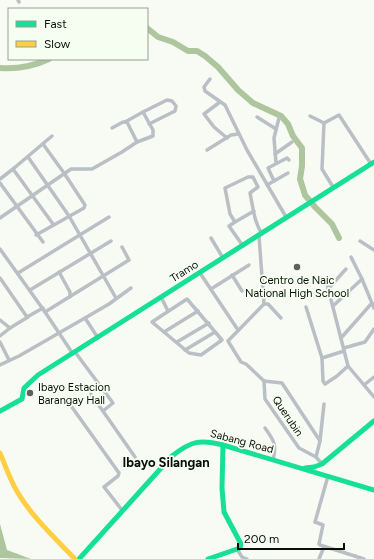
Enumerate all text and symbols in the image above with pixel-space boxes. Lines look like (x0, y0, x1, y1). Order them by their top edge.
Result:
legend (8, 8, 148, 60)
text: Fast (44, 17, 67, 31)
text: Slow (44, 37, 71, 51)
street label: Tramo (168, 258, 201, 285)
marker: Centro de Naic National High School (292, 262, 302, 272)
place label: Centro de Naic National High School (245, 274, 349, 300)
place label: Ibayo Estacion Barangay Hall (38, 381, 110, 407)
marker: Ibayo Estacion Barangay Hall (25, 388, 35, 398)
street label: Querubin (269, 394, 306, 439)
street label: Sabang Road (209, 427, 275, 456)
district label: Ibayo Silangan (122, 455, 210, 470)
scale bar (238, 525, 344, 551)
text: 200 m (244, 532, 279, 546)

